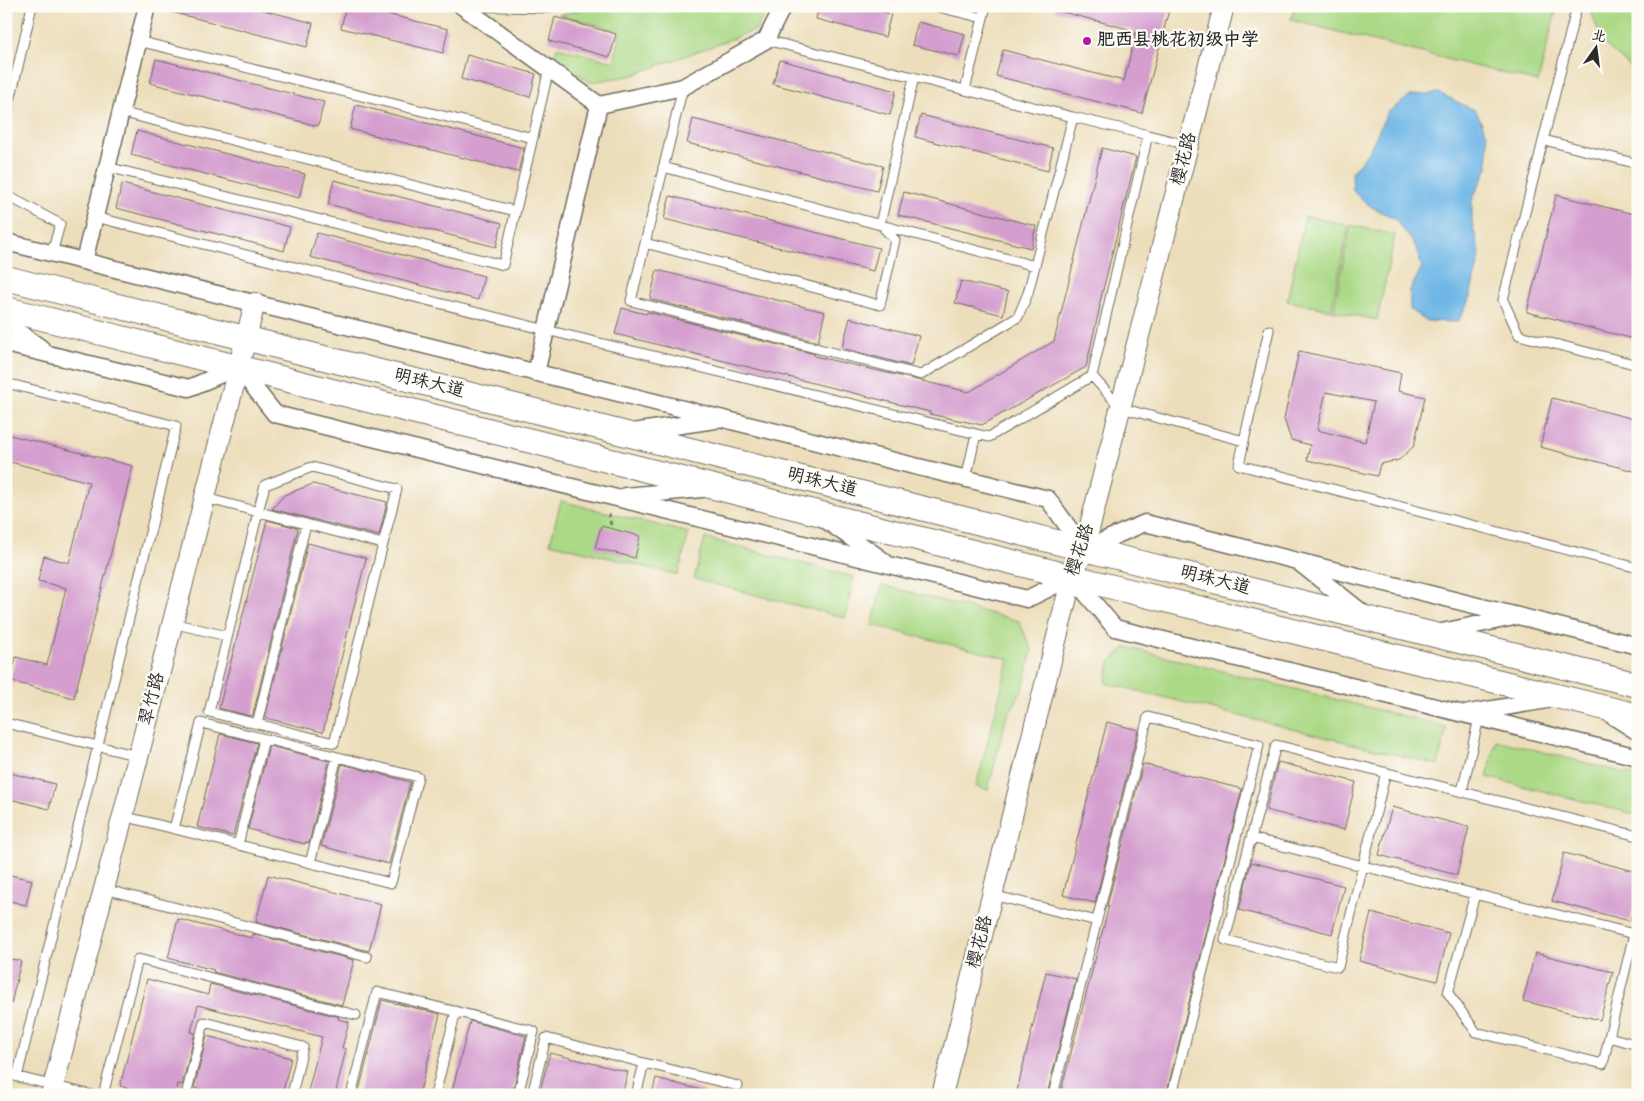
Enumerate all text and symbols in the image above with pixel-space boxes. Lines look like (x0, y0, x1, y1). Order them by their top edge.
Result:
north arrow (1572, 22, 1622, 72)
text: 北 (1589, 25, 1608, 49)
place label: 肥西县桃花初级中学 (1097, 28, 1259, 54)
marker: 肥西县桃花初级中学 (1081, 35, 1093, 47)
street label: 樱花路 (1166, 130, 1204, 188)
street label: 明珠大道 (391, 363, 467, 405)
street label: 明珠大道 (784, 462, 860, 504)
street label: 樱花路 (1060, 520, 1102, 580)
street label: 明珠大道 (1177, 560, 1253, 602)
street label: 翠竹路 (134, 670, 172, 728)
street label: 樱花路 (962, 913, 1000, 971)

